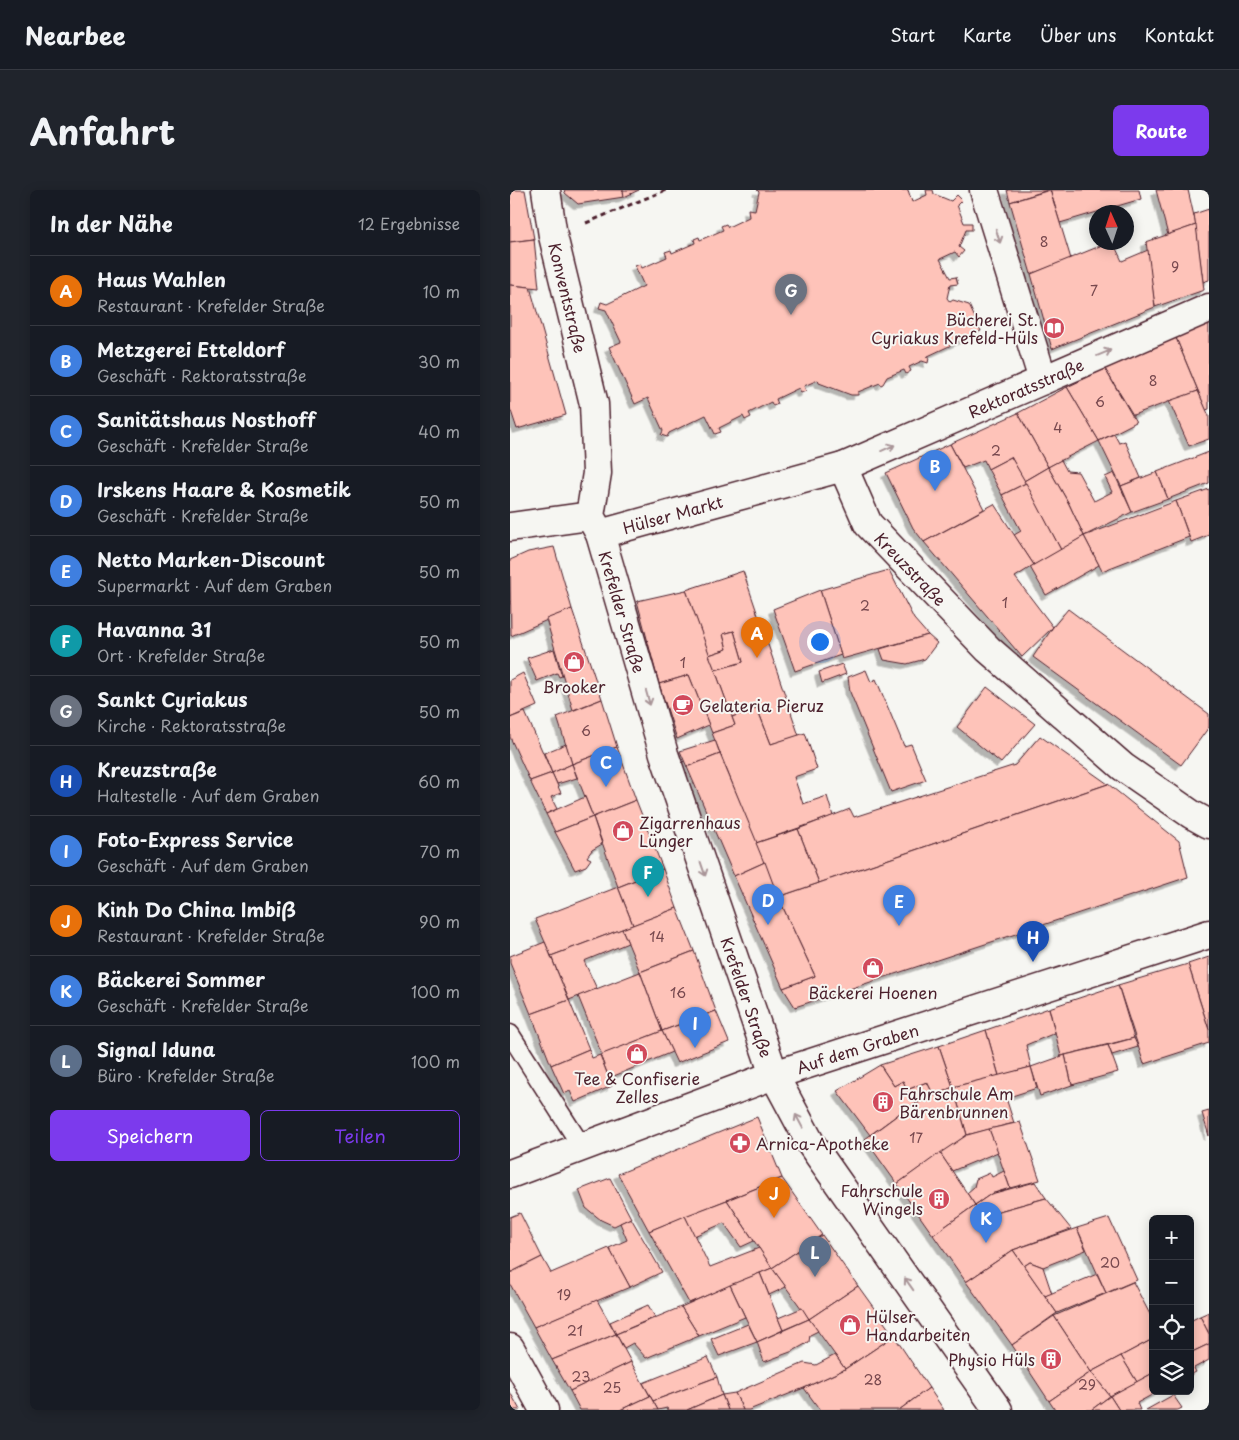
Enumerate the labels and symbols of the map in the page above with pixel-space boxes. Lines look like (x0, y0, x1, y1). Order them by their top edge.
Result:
north arrow (1089, 205, 1134, 250)
one-way arrow (994, 228, 1004, 244)
house number: 8 (1040, 231, 1048, 252)
street label: Konventstraße (543, 240, 593, 355)
house number: 9 (1171, 256, 1179, 277)
pin: G (775, 274, 807, 315)
house number: 7 (1090, 280, 1098, 301)
place label: Bücherei St. Cyriakus Krefeld-Hüls (871, 307, 1038, 349)
library icon: Bücherei St. Cyriakus Krefeld-Hüls (1042, 316, 1066, 340)
one-way arrow (1096, 348, 1111, 358)
street label: Rektoratsstraße (964, 352, 1087, 423)
house number: 8 (1149, 370, 1157, 391)
house number: 6 (1095, 391, 1105, 412)
house number: 4 (1053, 417, 1063, 438)
house number: 2 (991, 440, 1001, 461)
one-way arrow (880, 442, 895, 452)
pin: B (919, 450, 951, 491)
street label: Hülser Markt (620, 489, 726, 539)
street label: Kreuzstraße (870, 526, 952, 611)
street label: Krefelder Straße (594, 548, 652, 676)
house number: 1 (1002, 592, 1008, 613)
house number: 2 (860, 595, 870, 616)
pin: A (741, 617, 773, 658)
your location (807, 629, 833, 655)
shop icon: Brooker (562, 650, 586, 674)
house number: 1 (680, 652, 686, 673)
place label: Brooker (543, 674, 606, 698)
one-way arrow (643, 690, 653, 706)
cafe icon: Gelateria Pieruz (671, 693, 695, 717)
place label: Gelateria Pieruz (699, 693, 824, 717)
house number: 6 (581, 720, 591, 741)
pin: C (590, 746, 622, 787)
place label: Zigarrenhaus Lünger (639, 810, 741, 852)
shop icon: Zigarrenhaus Lünger (611, 819, 635, 843)
pin: F (632, 856, 664, 897)
one-way arrow (699, 861, 709, 877)
pin: D (752, 884, 784, 925)
pin: E (883, 885, 915, 926)
pin: H (1017, 921, 1049, 962)
house number: 14 (649, 926, 665, 947)
street label: Krefelder Straße (716, 934, 779, 1060)
shop icon: Bäckerei Hoenen (861, 956, 885, 980)
place label: Bäckerei Hoenen (808, 980, 938, 1004)
house number: 16 (670, 982, 686, 1003)
pin: I (679, 1007, 711, 1048)
street label: Auf dem Graben (793, 1017, 922, 1079)
shop icon: Tee & Confiserie Zelles (625, 1042, 649, 1066)
place label: Tee & Confiserie Zelles (574, 1066, 700, 1108)
place label: Fahrschule Am Bärenbrunnen (899, 1081, 1014, 1123)
building icon: Fahrschule Am Bärenbrunnen (871, 1090, 895, 1114)
one-way arrow (793, 1114, 803, 1129)
house number: 17 (909, 1127, 923, 1148)
pharmacy icon: Arnica-Apotheke (728, 1131, 752, 1155)
place label: Arnica-Apotheke (756, 1131, 890, 1155)
pin: J (758, 1177, 790, 1218)
place label: Fahrschule Wingels (840, 1178, 923, 1220)
building icon: Fahrschule Wingels (927, 1187, 951, 1211)
pin: K (970, 1202, 1002, 1243)
pin: L (799, 1236, 831, 1277)
house number: 20 (1100, 1252, 1120, 1273)
one-way arrow (904, 1278, 914, 1292)
house number: 19 (557, 1284, 571, 1305)
place label: Hülser Handarbeiten (866, 1304, 970, 1346)
shop icon: Hülser Handarbeiten (838, 1313, 862, 1337)
house number: 21 (567, 1320, 583, 1341)
place label: Physio Hüls (948, 1347, 1035, 1371)
building icon: Physio Hüls (1039, 1347, 1063, 1371)
house number: 23 (572, 1366, 590, 1387)
house number: 28 (864, 1369, 882, 1390)
house number: 29 (1078, 1374, 1096, 1395)
house number: 25 (603, 1377, 621, 1398)

